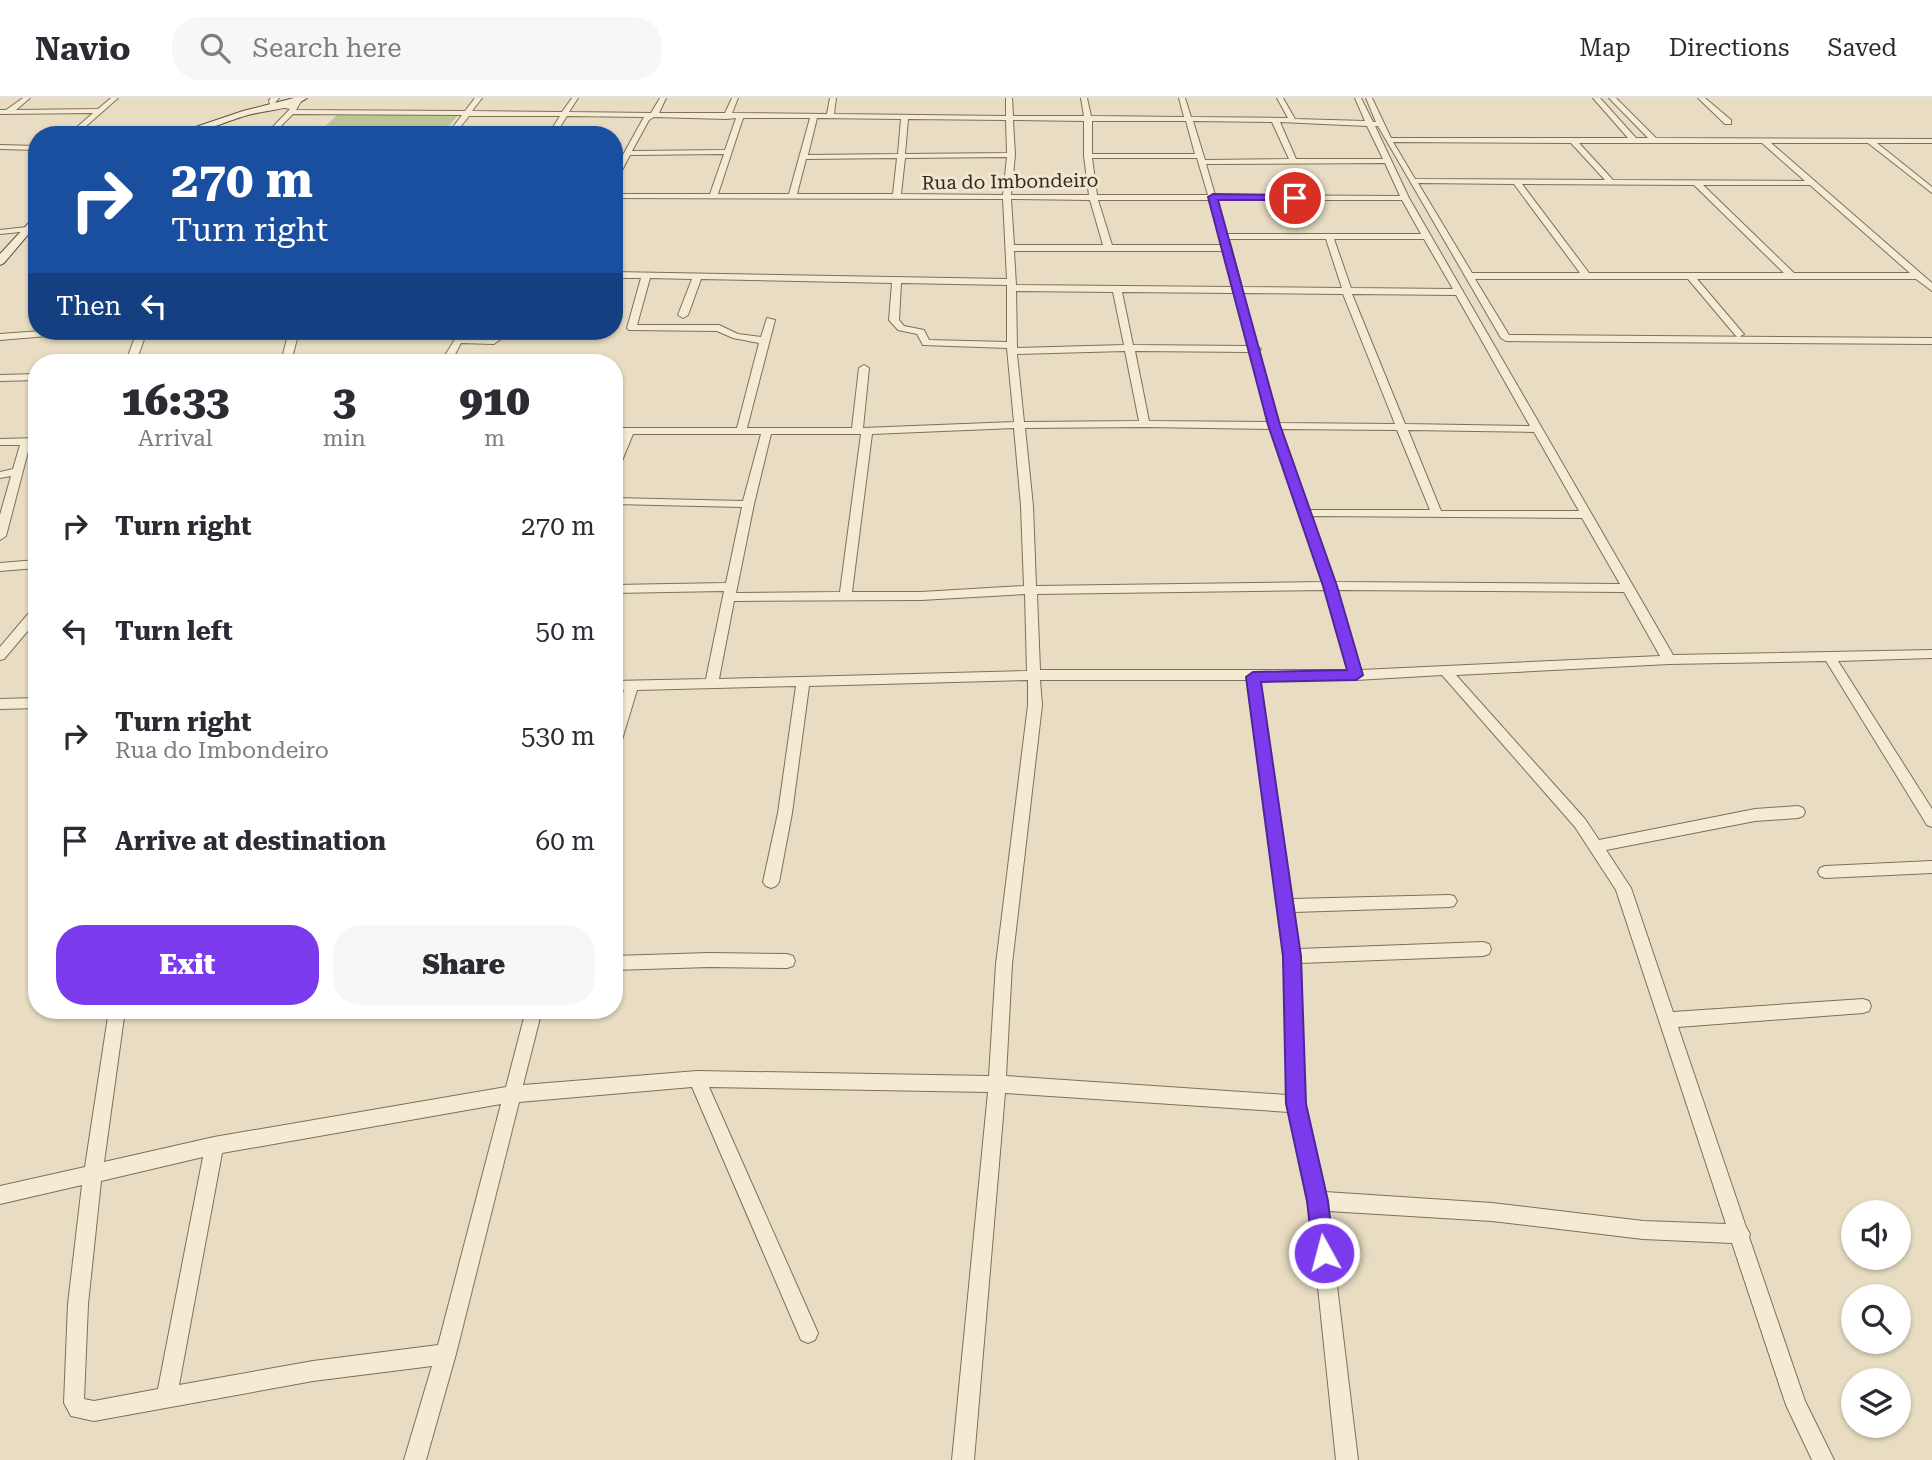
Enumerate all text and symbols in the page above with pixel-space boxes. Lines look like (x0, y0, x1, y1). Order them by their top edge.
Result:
search box (172, 17, 662, 80)
text: Navio (35, 29, 130, 68)
icon: search (196, 29, 234, 67)
text: Search here (252, 33, 401, 63)
text: Map (1579, 34, 1631, 62)
text: Directions (1669, 34, 1789, 62)
text: Saved (1827, 34, 1897, 62)
text: 270 m (171, 152, 313, 209)
icon: right (56, 154, 147, 245)
street label: Rua do Imbondeiro (921, 168, 1099, 195)
pin (1265, 168, 1325, 228)
icon: arrive (1276, 179, 1314, 217)
text: Turn right (171, 211, 328, 249)
icon: left (135, 287, 173, 325)
text: Then (56, 291, 121, 321)
text: 16:33 (121, 376, 229, 425)
text: 3 (332, 376, 356, 425)
text: 910 (459, 376, 530, 425)
text: Arrival (138, 425, 213, 452)
text: min (323, 425, 366, 452)
text: m (484, 425, 505, 452)
icon: right (56, 507, 94, 545)
text: Turn right (115, 511, 251, 541)
text: 270 m (521, 511, 595, 541)
icon: left (56, 612, 94, 650)
text: Turn left (115, 616, 233, 646)
text: 50 m (536, 616, 595, 646)
text: Turn right (115, 707, 251, 737)
icon: right (56, 717, 94, 755)
text: 530 m (521, 721, 595, 751)
text: Rua do Imbondeiro (115, 737, 329, 764)
icon: arrive (56, 822, 94, 860)
text: Arrive at destination (115, 826, 386, 856)
text: 60 m (536, 826, 595, 856)
button: Exit (56, 925, 319, 1005)
button: Share (333, 925, 595, 1005)
map controls (1841, 1200, 1911, 1438)
button: sound (1841, 1200, 1911, 1270)
position arrow (1287, 1216, 1361, 1290)
button: search (1841, 1284, 1911, 1354)
button: layers (1841, 1368, 1911, 1438)

